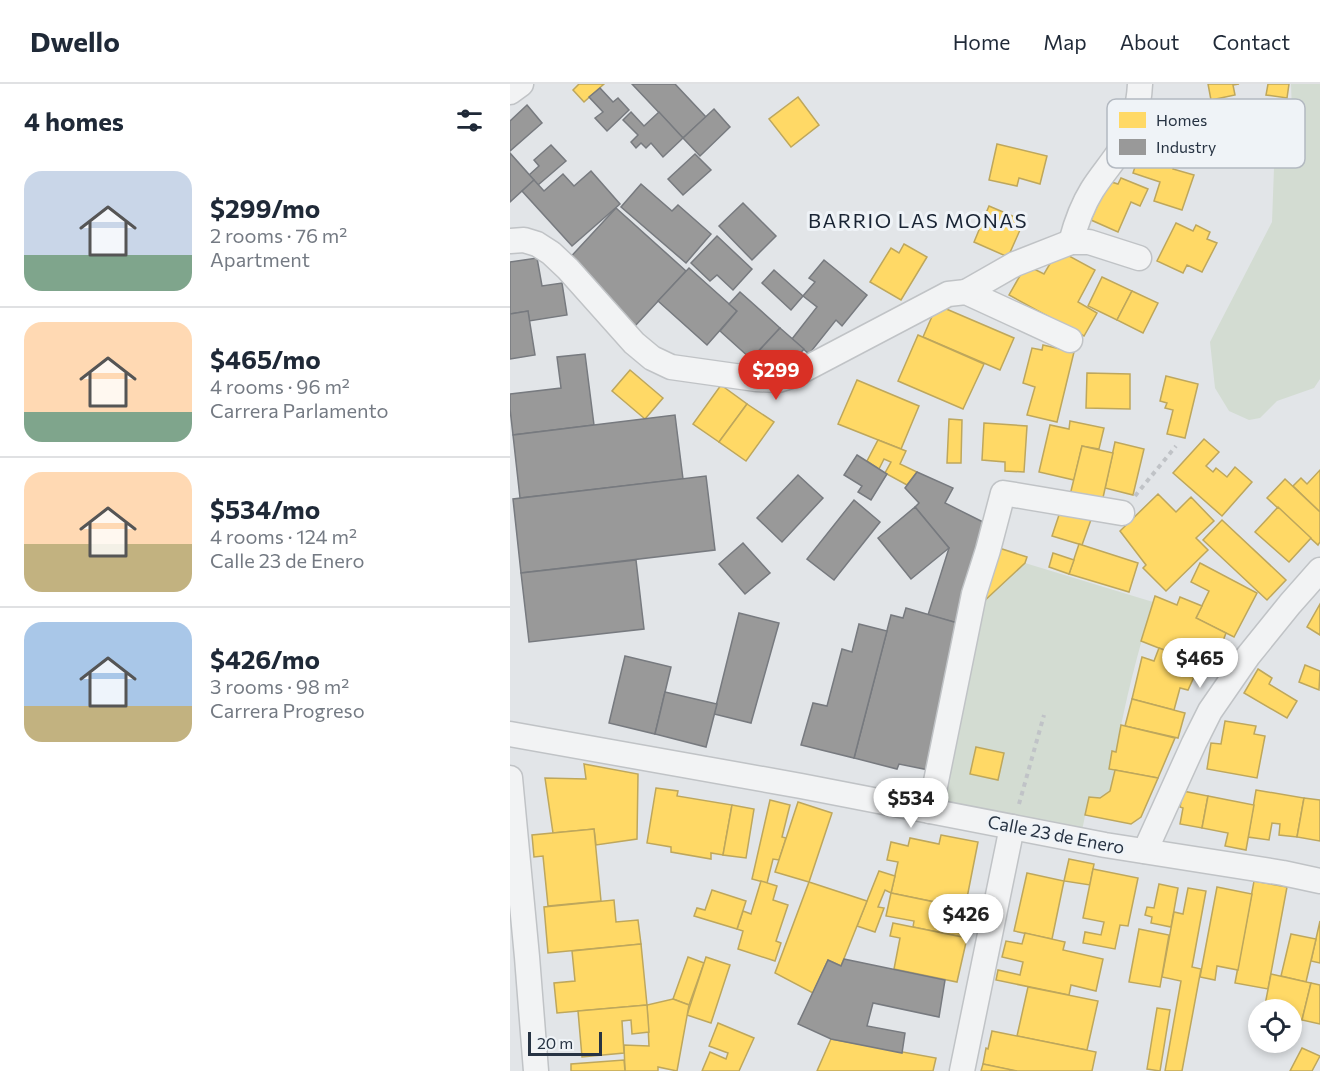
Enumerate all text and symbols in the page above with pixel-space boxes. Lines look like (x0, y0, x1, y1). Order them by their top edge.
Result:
text: Dwello (30, 24, 120, 58)
text: Home (953, 29, 1010, 54)
text: Map (1043, 29, 1087, 54)
text: About (1120, 29, 1179, 54)
text: Contact (1212, 29, 1290, 54)
legend (1107, 99, 1305, 168)
icon: filters (453, 104, 486, 137)
text: 4 homes (24, 105, 124, 136)
text: Homes (1156, 110, 1207, 129)
text: Industry (1156, 137, 1216, 156)
text: $299/mo (210, 192, 320, 223)
icon: home (72, 195, 144, 267)
district label: BARRIO LAS MONAS (808, 208, 1028, 232)
text: 2 rooms · 76 m² (210, 223, 347, 247)
text: Apartment (210, 247, 310, 271)
text: $465/mo (210, 343, 321, 374)
icon: home (72, 346, 144, 418)
pin: $299 (740, 350, 812, 401)
text: $299 (752, 357, 800, 381)
text: 4 rooms · 96 m² (210, 374, 350, 398)
text: Carrera Parlamento (210, 398, 388, 422)
text: $534/mo (210, 493, 320, 524)
icon: home (72, 496, 144, 568)
text: 4 rooms · 124 m² (210, 524, 357, 548)
text: Calle 23 de Enero (210, 548, 364, 572)
pin: $465 (1164, 638, 1236, 689)
text: $426/mo (210, 643, 320, 674)
text: $465 (1176, 645, 1224, 669)
icon: home (72, 646, 144, 718)
text: 3 rooms · 98 m² (210, 674, 349, 698)
text: Carrera Progreso (210, 698, 365, 722)
pin: $534 (875, 778, 947, 829)
text: $534 (887, 785, 935, 809)
street label: Calle 23 de Enero (986, 810, 1127, 858)
pin: $426 (930, 894, 1002, 945)
text: $426 (942, 901, 990, 925)
map controls (1248, 999, 1302, 1053)
button: locate (1248, 999, 1302, 1053)
scale bar (528, 1029, 602, 1056)
text: 20 m (537, 1033, 573, 1052)

